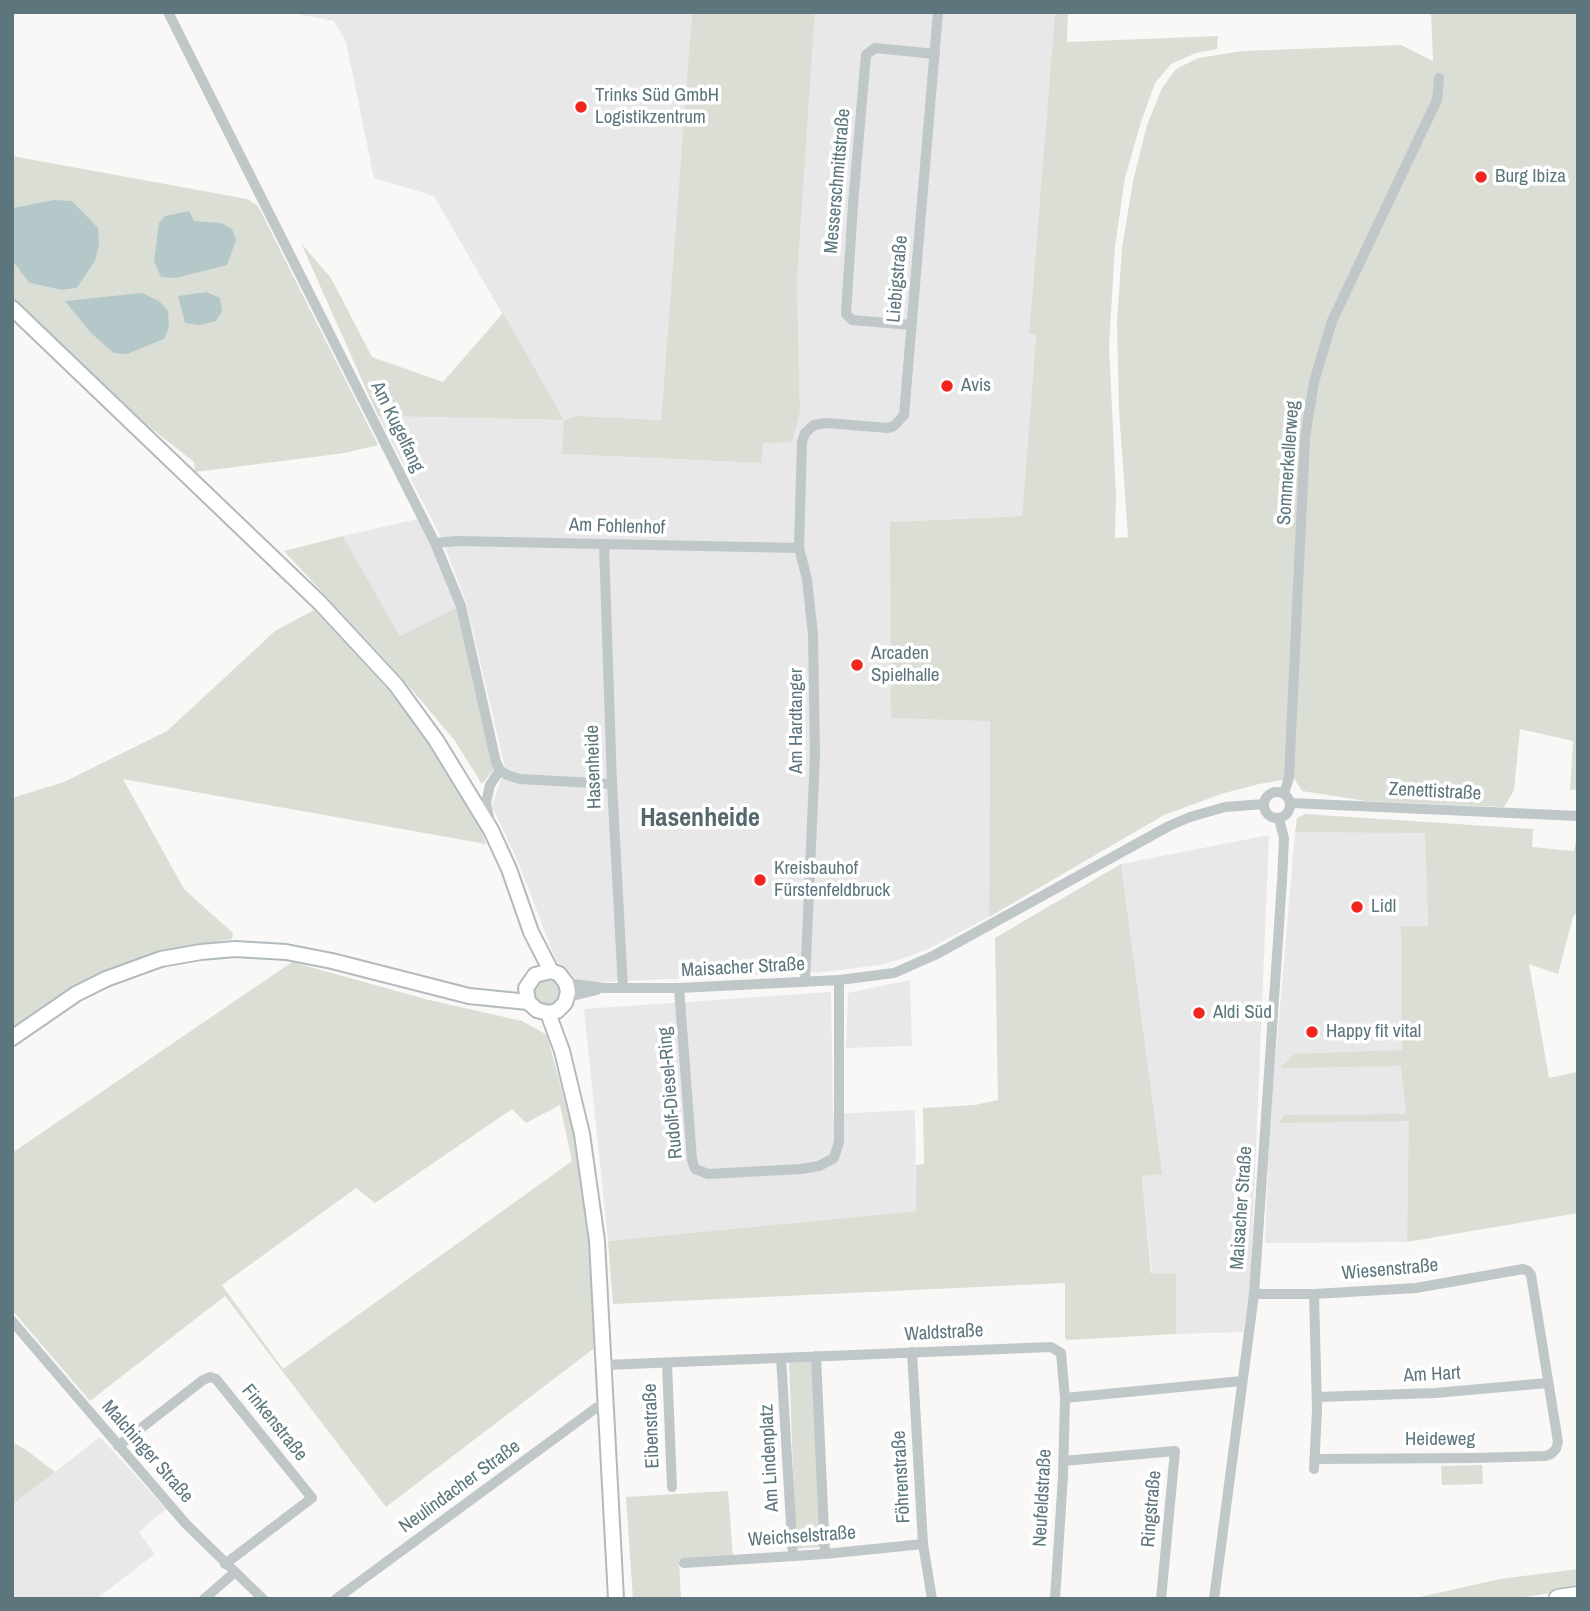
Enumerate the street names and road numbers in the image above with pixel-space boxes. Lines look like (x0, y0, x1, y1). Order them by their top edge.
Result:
street label: Messerschmittstraße (820, 108, 856, 254)
street label: Liebigstraße (883, 234, 913, 324)
street label: Am Kugelfang (365, 378, 429, 476)
street label: Sommerkellerweg (1273, 400, 1305, 526)
street label: Am Fohlenhof (569, 514, 665, 540)
street label: Am Hardtanger (786, 668, 808, 774)
street label: Hasenheide (581, 725, 607, 809)
street label: Zenettistraße (1388, 778, 1482, 806)
street label: Maisacher Straße (681, 953, 805, 983)
street label: Rudolf-Diesel-Ring (654, 1026, 688, 1160)
street label: Maisacher Straße (1226, 1145, 1258, 1271)
street label: Wiesenstraße (1341, 1254, 1439, 1286)
street label: Waldstraße (904, 1320, 984, 1346)
street label: Am Hart (1403, 1362, 1461, 1388)
street label: Finkenstraße (236, 1380, 312, 1466)
street label: Eibenstraße (639, 1383, 665, 1469)
street label: Malchinger Straße (96, 1396, 198, 1508)
street label: Am Lindenplatz (756, 1403, 784, 1513)
street label: Heideweg (1405, 1429, 1475, 1451)
street label: Föhrenstraße (888, 1430, 916, 1524)
street label: Neulindacher Straße (395, 1436, 525, 1538)
street label: Neufeldstraße (1029, 1449, 1057, 1547)
street label: Ringstraße (1137, 1470, 1167, 1548)
street label: Weichselstraße (747, 1522, 857, 1552)

